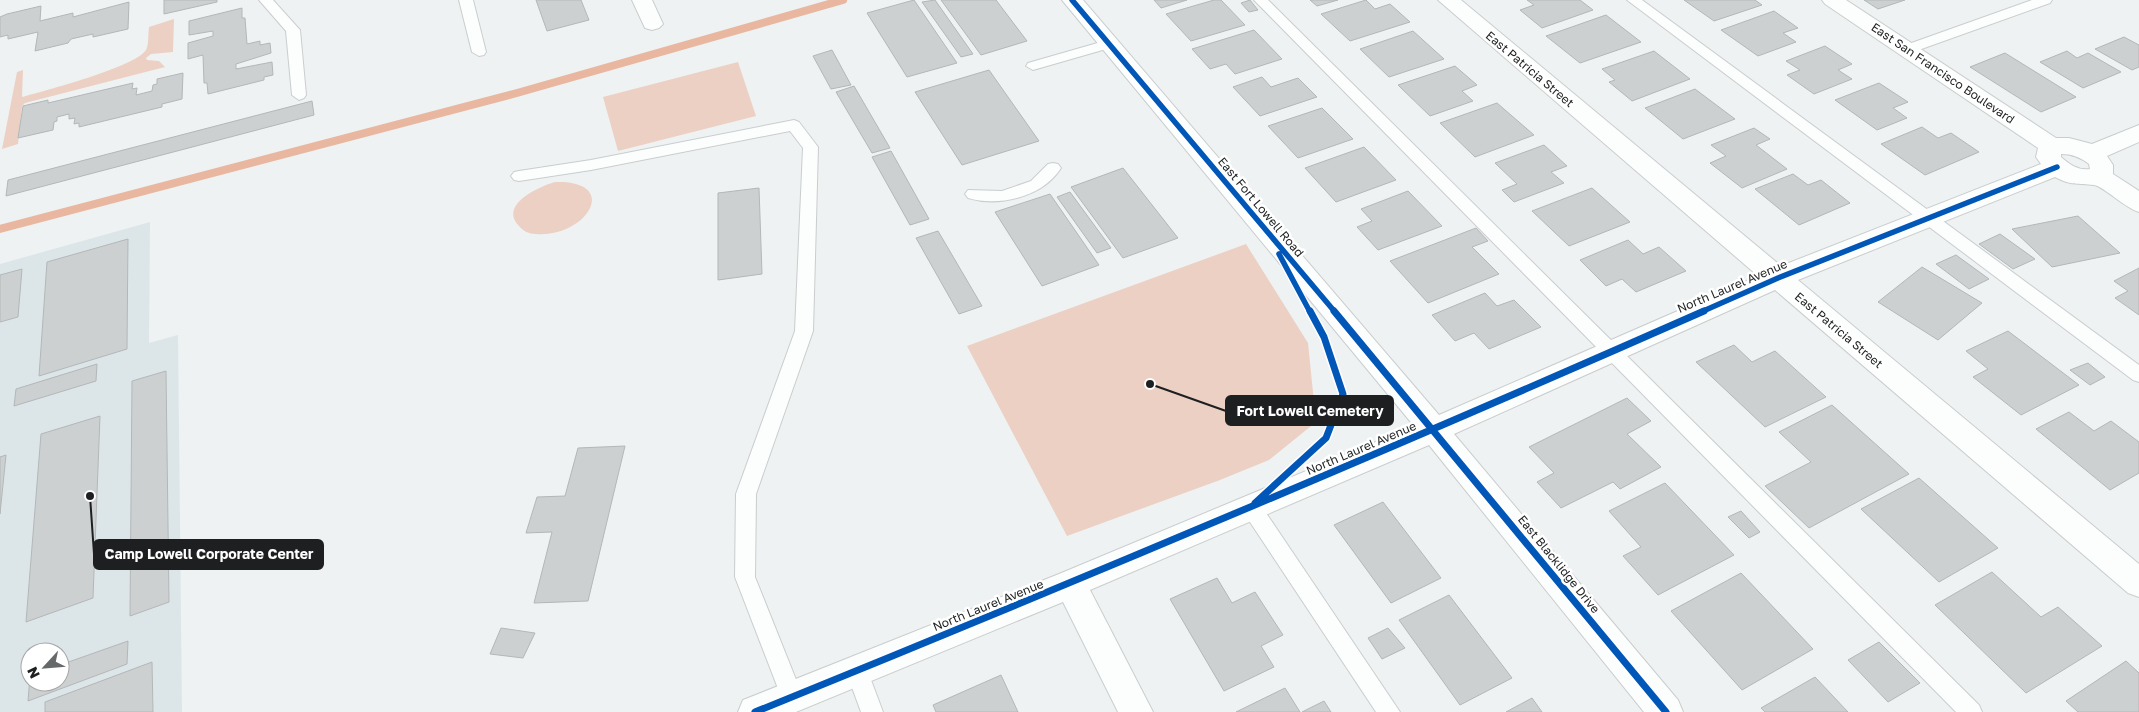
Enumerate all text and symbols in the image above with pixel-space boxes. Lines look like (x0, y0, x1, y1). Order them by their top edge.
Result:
street label: East San Francisco Boulevard (1868, 19, 2018, 127)
street label: East Patricia Street (1483, 28, 1577, 110)
street label: East Fort Lowell Road (1215, 154, 1307, 260)
street label: North Laurel Avenue (1675, 256, 1789, 316)
street label: East Patricia Street (1792, 289, 1886, 371)
callout: Fort Lowell Cemetery (1226, 396, 1393, 425)
text: Fort Lowell Cemetery (1236, 402, 1384, 419)
street label: North Laurel Avenue (1304, 418, 1418, 478)
street label: East Blacklidge Drive (1515, 512, 1603, 616)
callout: Camp Lowell Corporate Center (94, 540, 323, 569)
text: Camp Lowell Corporate Center (105, 545, 314, 562)
street label: North Laurel Avenue (930, 576, 1046, 634)
north arrow (20, 642, 70, 692)
text: N (23, 664, 43, 681)

